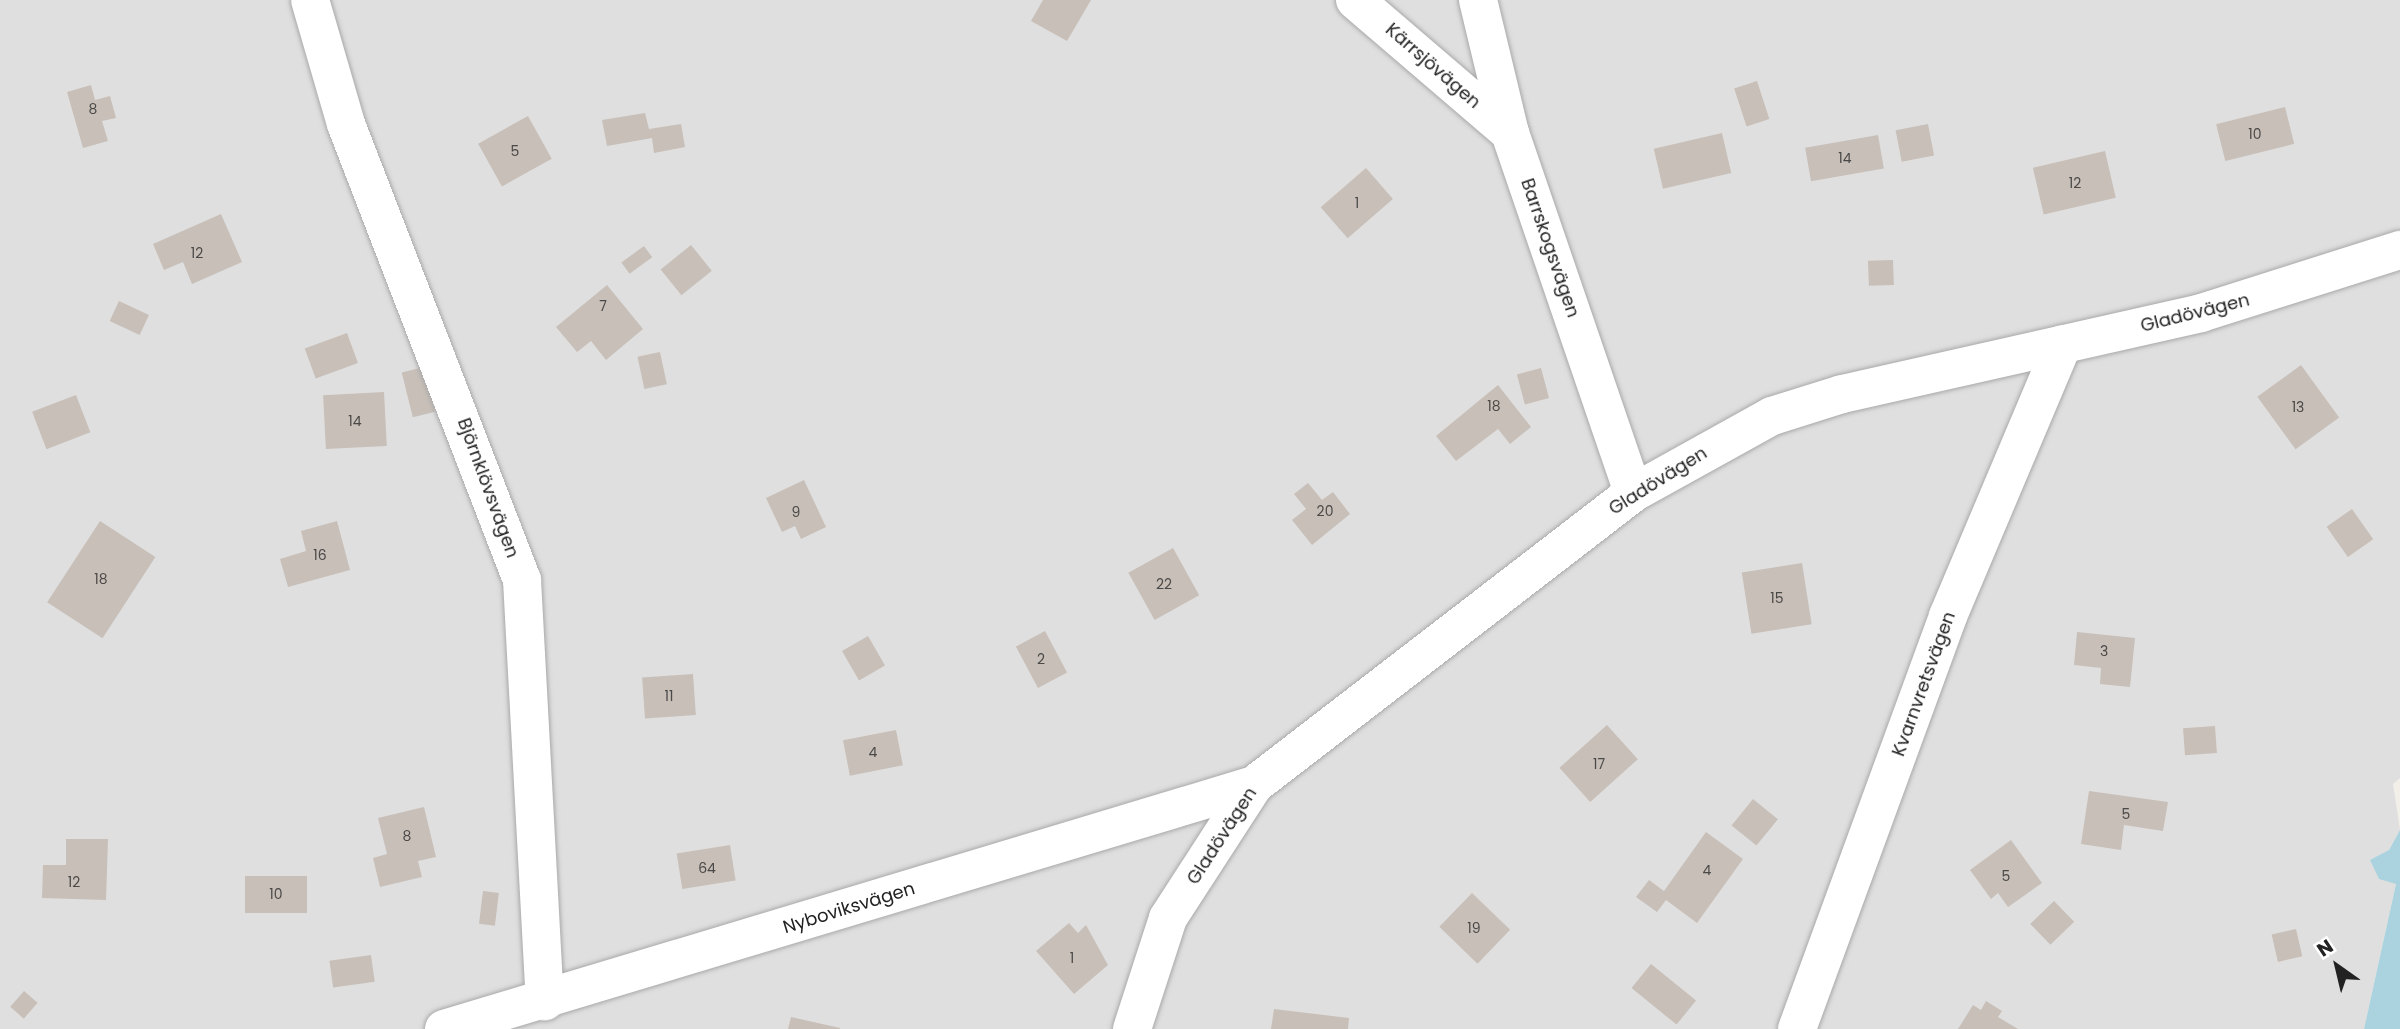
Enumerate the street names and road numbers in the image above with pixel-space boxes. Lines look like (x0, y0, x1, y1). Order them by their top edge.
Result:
street label: Kärrsjövägen (1381, 19, 1485, 113)
street label: Barrskogsvägen (1516, 176, 1584, 320)
street label: Gladövägen (2138, 289, 2252, 337)
street label: Björnklövsvägen (453, 415, 523, 561)
street label: Gladövägen (1605, 442, 1711, 520)
street label: Kvarnvretsvägen (1888, 609, 1960, 759)
street label: Gladövägen (1183, 783, 1261, 889)
street label: Nyboviksvägen (780, 878, 918, 938)

